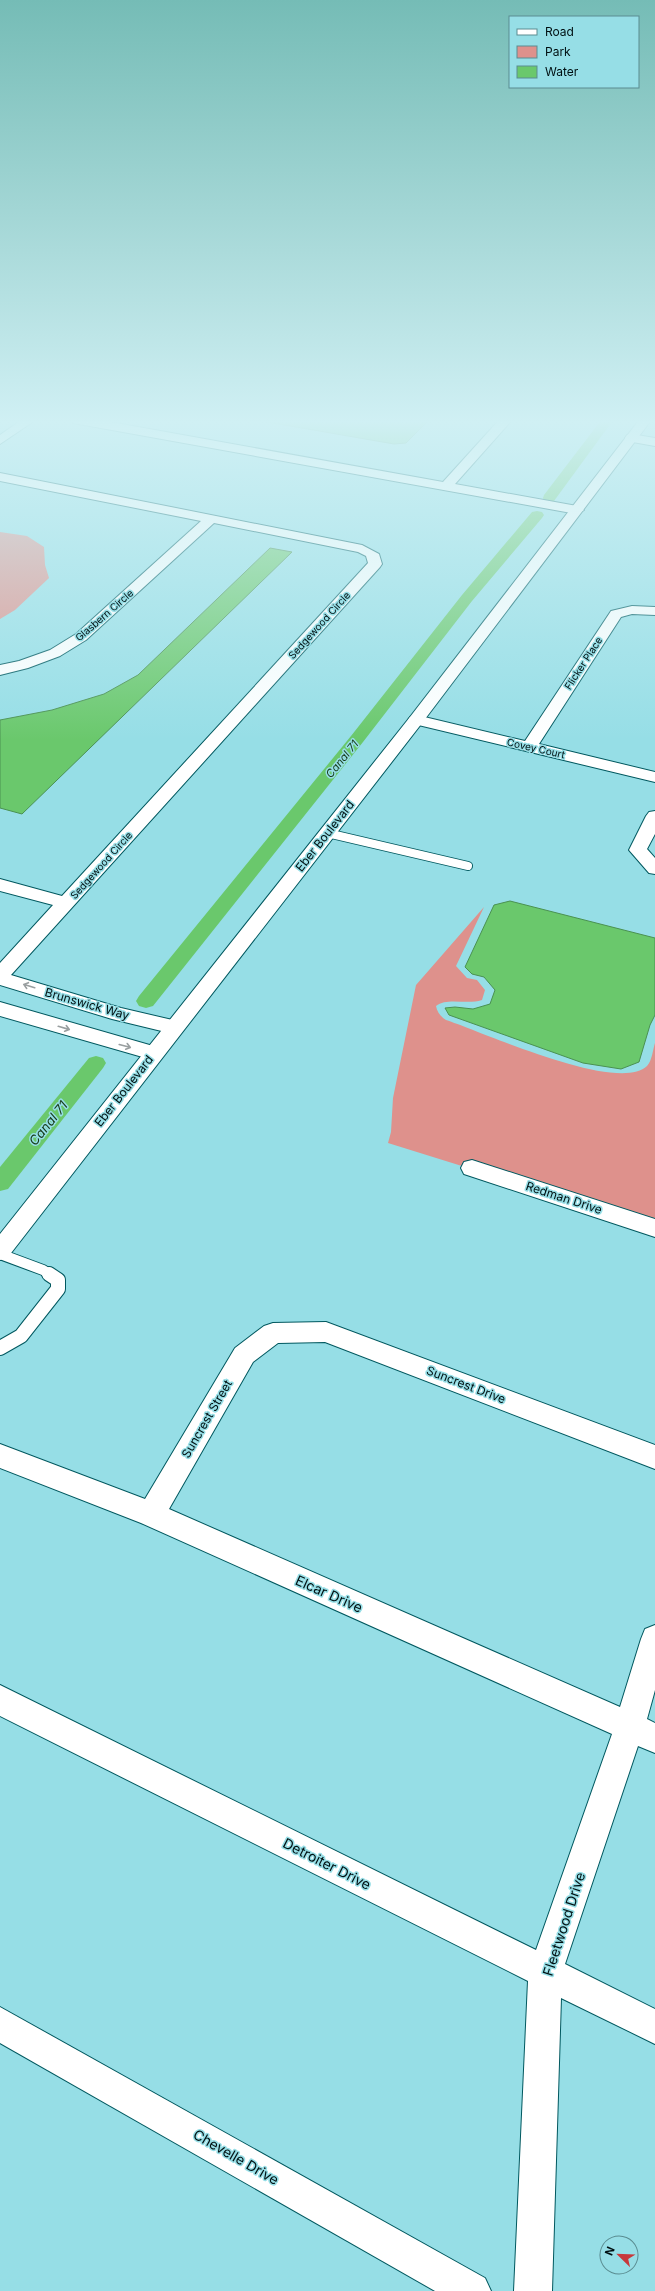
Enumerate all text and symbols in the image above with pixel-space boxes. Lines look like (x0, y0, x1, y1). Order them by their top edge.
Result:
legend (509, 16, 639, 88)
text: Road (545, 24, 574, 39)
text: Park (545, 44, 571, 59)
text: Water (545, 64, 579, 79)
street label: Glasbern Circle (73, 587, 135, 643)
street label: Sedgewood Circle (286, 589, 352, 661)
street label: Flicker Place (562, 634, 604, 691)
street label: Covey Court (506, 736, 567, 761)
water label: Canal 71 (323, 737, 362, 781)
street label: Eber Boulevard (292, 797, 357, 874)
street label: Sedgewood Circle (68, 829, 134, 901)
one-way arrow (22, 982, 35, 989)
street label: Brunswick Way (43, 984, 131, 1023)
one-way arrow (58, 1025, 71, 1032)
one-way arrow (118, 1042, 131, 1050)
street label: Eber Boulevard (91, 1052, 156, 1129)
water label: Canal 71 (25, 1097, 71, 1148)
street label: Redman Drive (524, 1178, 604, 1217)
street label: Suncrest Drive (425, 1363, 508, 1406)
street label: Suncrest Street (178, 1377, 235, 1460)
street label: Elcar Drive (293, 1571, 365, 1616)
street label: Detroiter Drive (280, 1834, 374, 1893)
street label: Fleetwood Drive (539, 1870, 588, 1978)
street label: Chevelle Drive (191, 2125, 282, 2188)
north arrow (599, 2235, 639, 2275)
text: N (602, 2244, 618, 2258)

